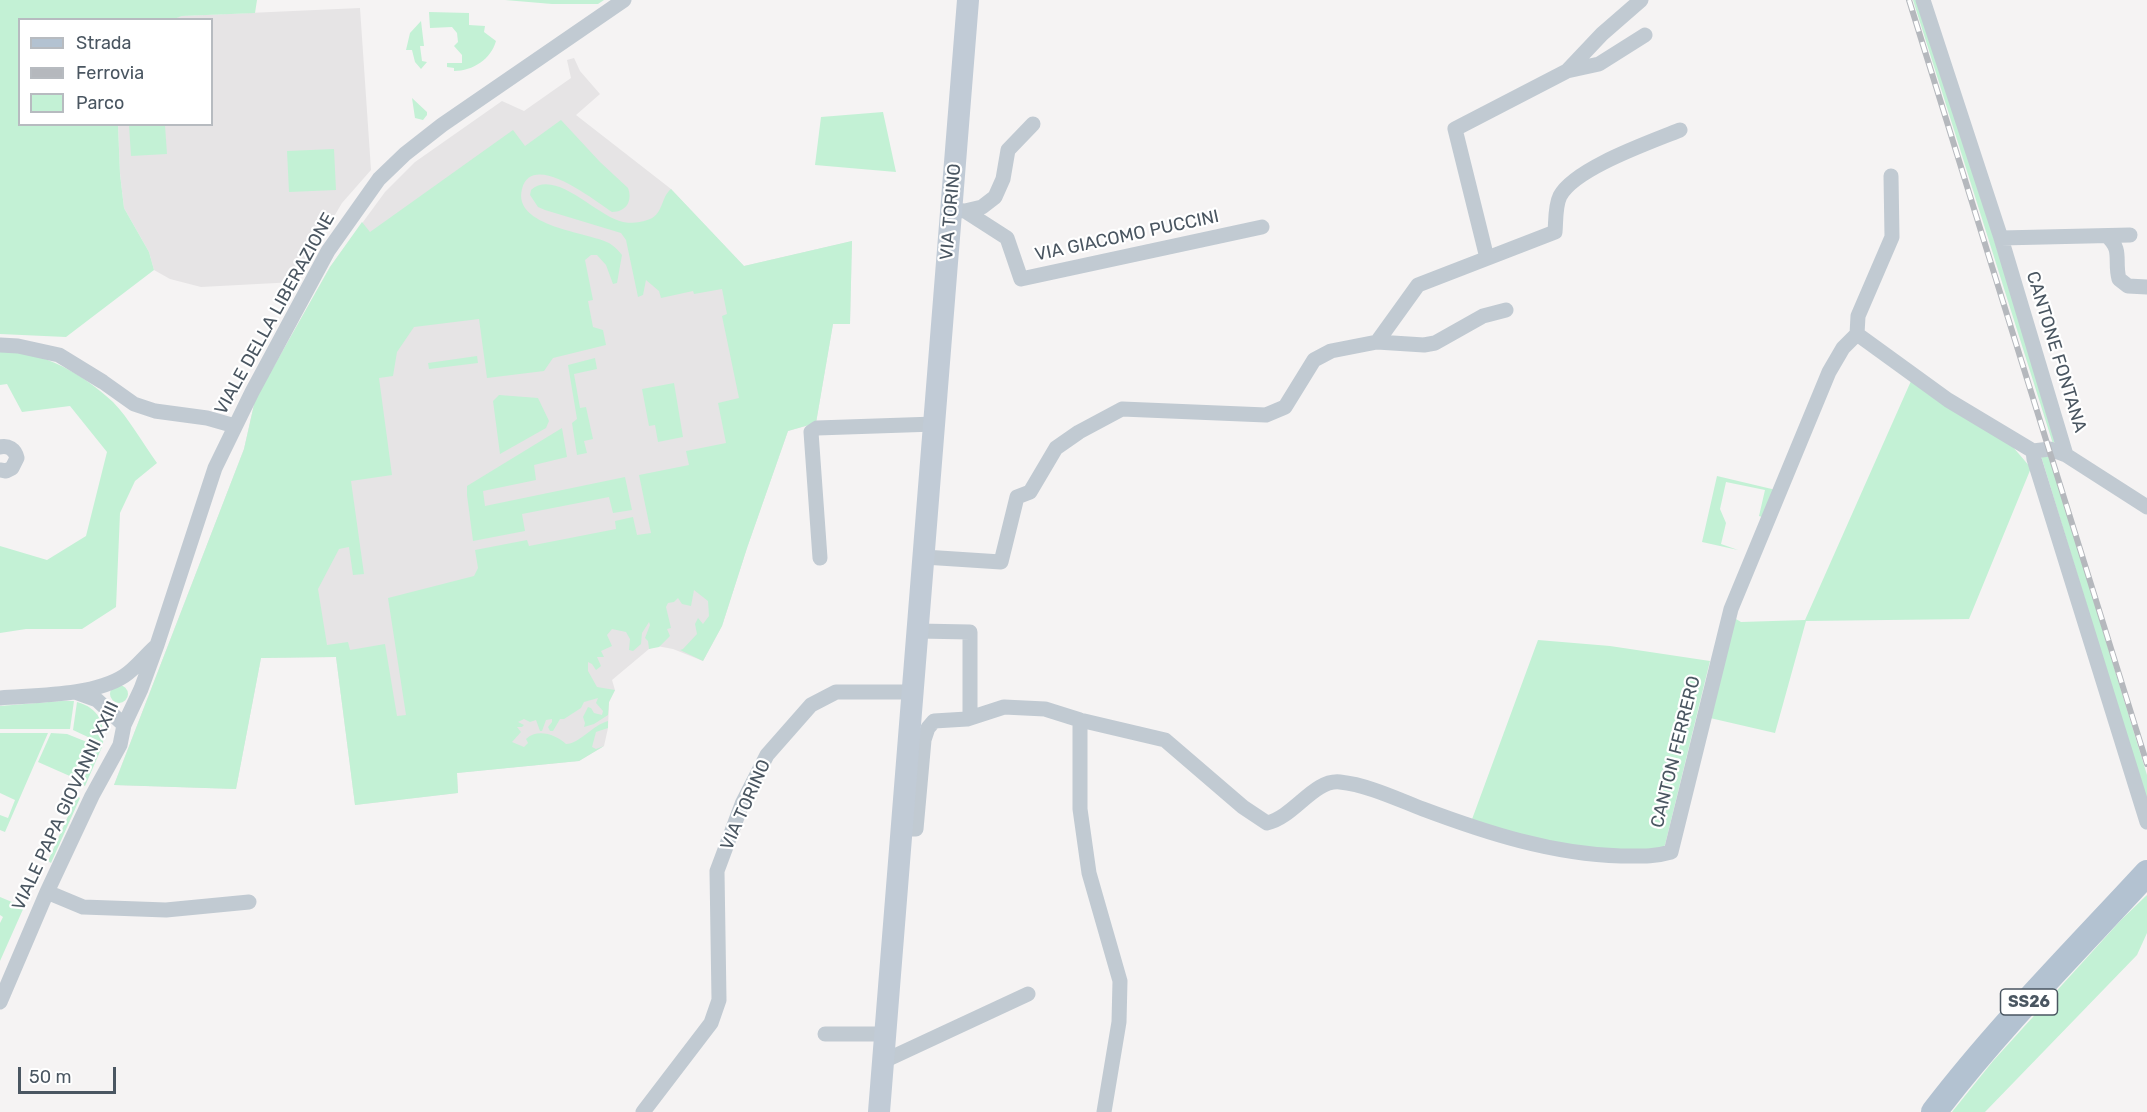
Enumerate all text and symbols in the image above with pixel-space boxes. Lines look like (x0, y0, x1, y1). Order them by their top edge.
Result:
legend (18, 18, 213, 126)
text: Strada (76, 32, 132, 54)
text: Ferrovia (76, 62, 144, 84)
text: Parco (76, 92, 124, 114)
street label: VIA TORINO (936, 163, 966, 261)
street label: VIA GIACOMO PUCCINI (1033, 206, 1221, 266)
street label: VIALE DELLA LIBERAZIONE (210, 209, 340, 419)
street label: CANTONE FONTANA (2021, 269, 2091, 435)
street label: CANTON FERRERO (1647, 674, 1705, 830)
street label: VIALE PAPA GIOVANNI XXIII (8, 698, 124, 914)
street label: VIA TORINO (716, 756, 776, 854)
road number: SS26 (2000, 989, 2058, 1015)
scale bar (21, 1055, 118, 1093)
text: 50 m (29, 1066, 72, 1088)

